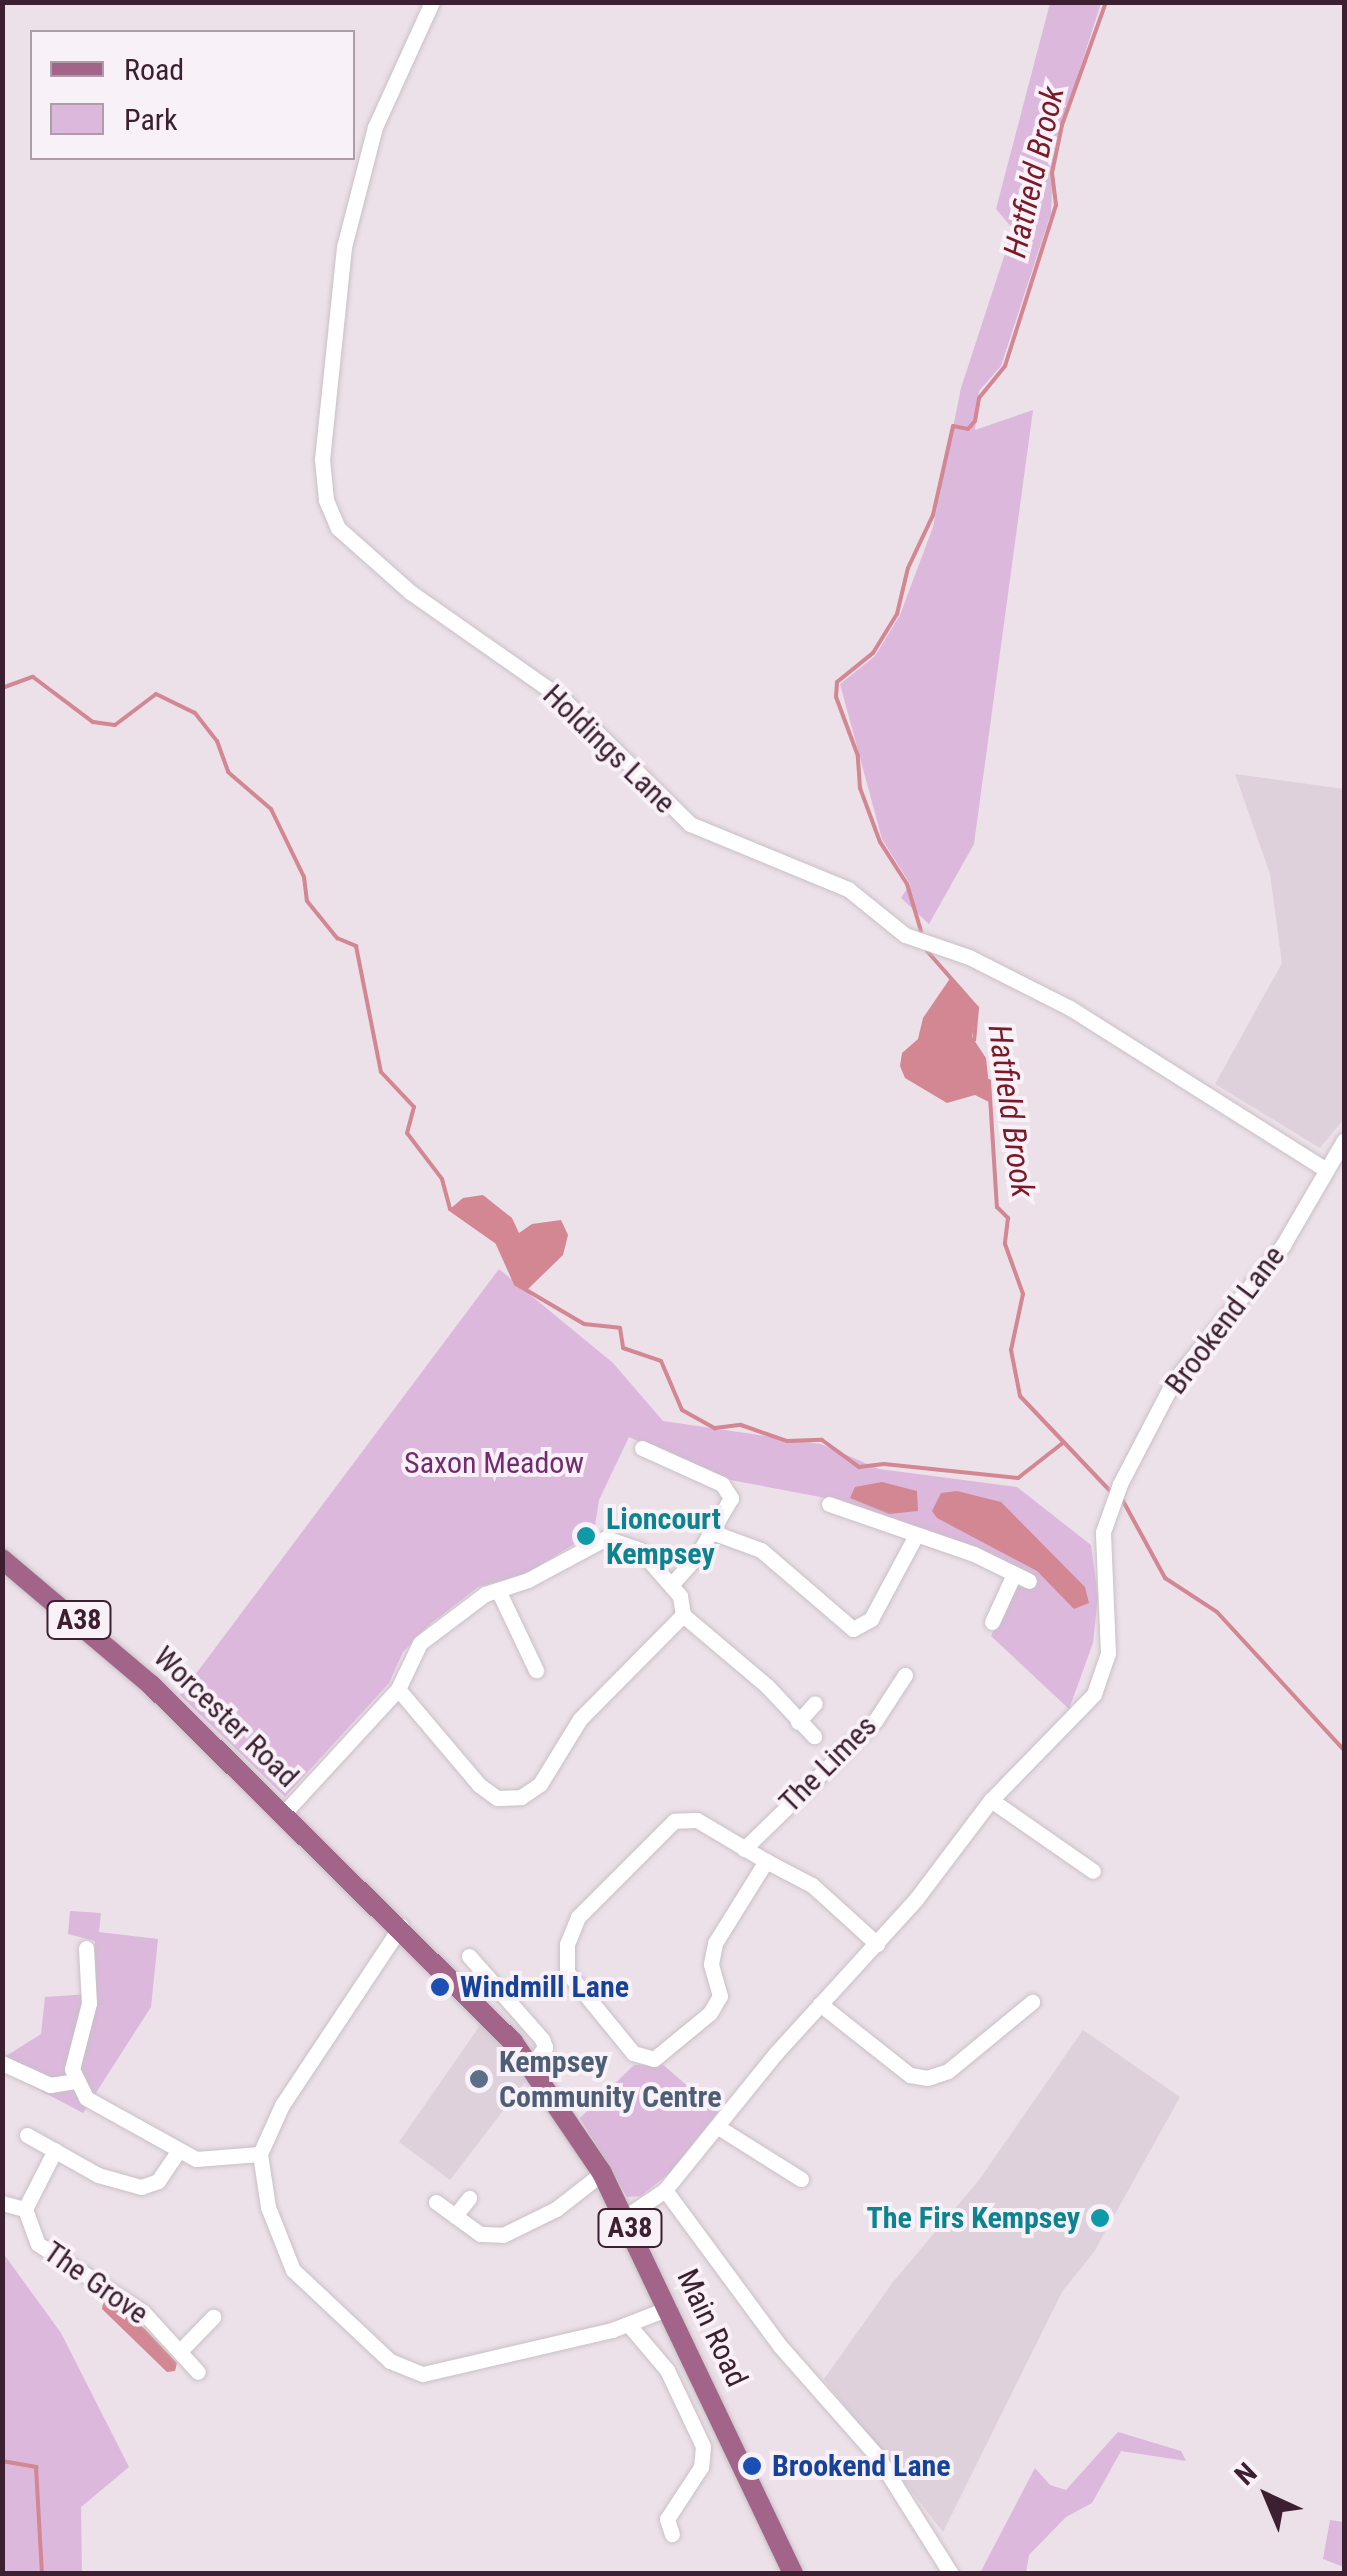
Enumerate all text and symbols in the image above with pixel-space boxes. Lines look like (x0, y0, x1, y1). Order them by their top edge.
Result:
legend (30, 30, 355, 160)
text: Road (124, 52, 184, 87)
water label: Hatfield Brook (996, 83, 1072, 261)
text: Park (124, 102, 178, 137)
street label: Holdings Lane (536, 677, 682, 821)
water label: Hatfield Brook (980, 1022, 1042, 1200)
street label: Brookend Lane (1158, 1239, 1292, 1401)
park label: Saxon Meadow (404, 1445, 584, 1481)
place label: Lioncourt Kempsey (606, 1501, 721, 1572)
marker: Lioncourt Kempsey (575, 1525, 597, 1547)
road number: A38 (44, 1597, 114, 1643)
street label: Worcester Road (146, 1639, 306, 1795)
street label: The Limes (772, 1708, 884, 1820)
place label: Windmill Lane (460, 1969, 629, 2005)
marker: Windmill Lane (429, 1976, 451, 1998)
place label: Kempsey Community Centre (499, 2044, 721, 2114)
marker: Kempsey Community Centre (468, 2068, 490, 2090)
place label: The Firs Kempsey (867, 2200, 1080, 2236)
road number: A38 (595, 2205, 665, 2251)
marker: The Firs Kempsey (1089, 2207, 1111, 2229)
street label: The Grove (37, 2234, 155, 2332)
street label: Main Road (669, 2263, 755, 2393)
north arrow (1217, 2446, 1317, 2546)
place label: Brookend Lane (772, 2448, 951, 2484)
marker: Brookend Lane (741, 2455, 763, 2477)
text: N (1228, 2456, 1263, 2492)

